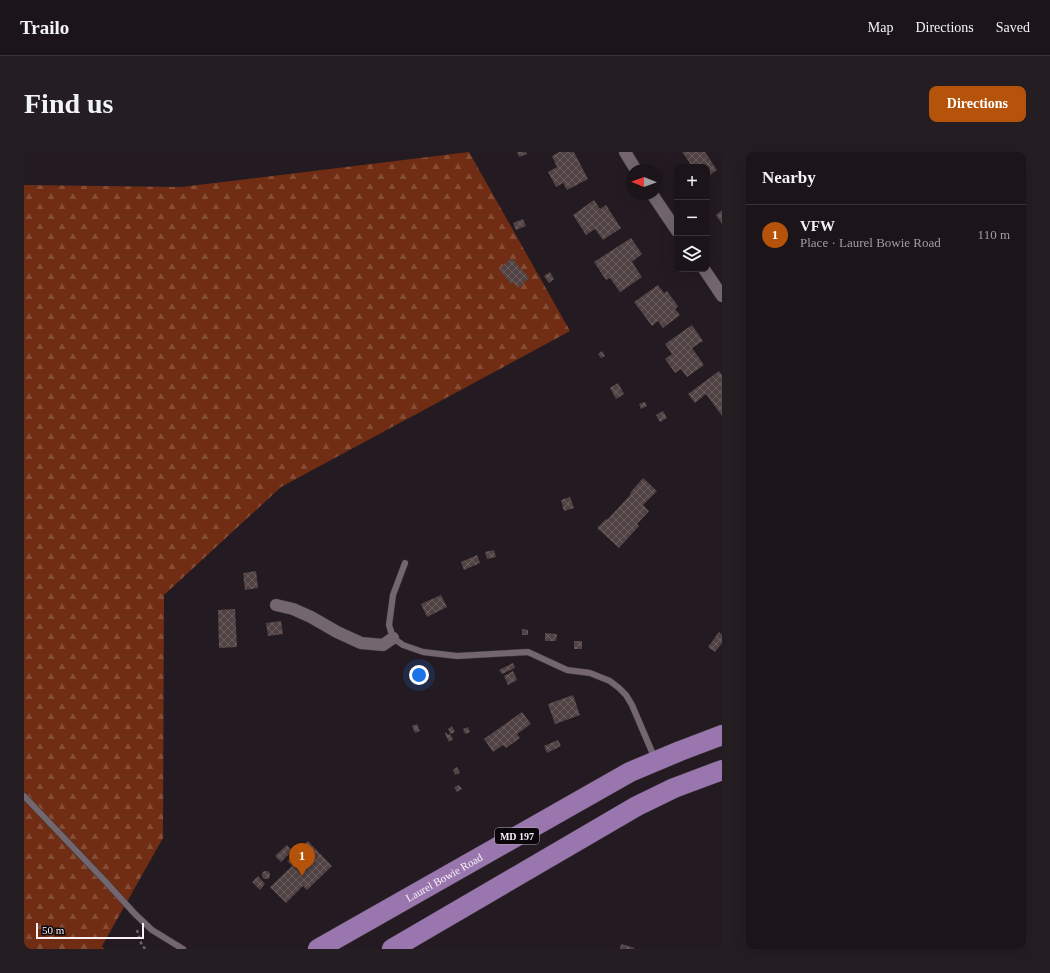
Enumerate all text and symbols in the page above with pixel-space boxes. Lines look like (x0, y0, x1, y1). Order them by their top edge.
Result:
text: Trailo (20, 17, 69, 38)
text: Map (868, 20, 893, 35)
text: Directions (915, 20, 974, 35)
text: Saved (996, 20, 1030, 35)
button: Directions (929, 86, 1026, 122)
text: Find us (24, 88, 114, 119)
north arrow (626, 164, 662, 200)
map controls (674, 164, 710, 272)
button: + (674, 164, 710, 200)
text: Nearby (762, 168, 816, 187)
button: − (674, 200, 710, 236)
text: VFW (800, 218, 835, 234)
text: 1 (772, 227, 778, 242)
text: 110 m (978, 227, 1010, 242)
text: Place · Laurel Bowie Road (800, 235, 941, 250)
button: layers (674, 236, 710, 272)
your location (409, 665, 429, 685)
road number: MD 197 (495, 828, 539, 844)
pin: 1 (289, 843, 315, 876)
street label: Laurel Bowie Road (404, 851, 485, 904)
scale bar (36, 921, 144, 940)
text: 50 m (42, 924, 64, 936)

